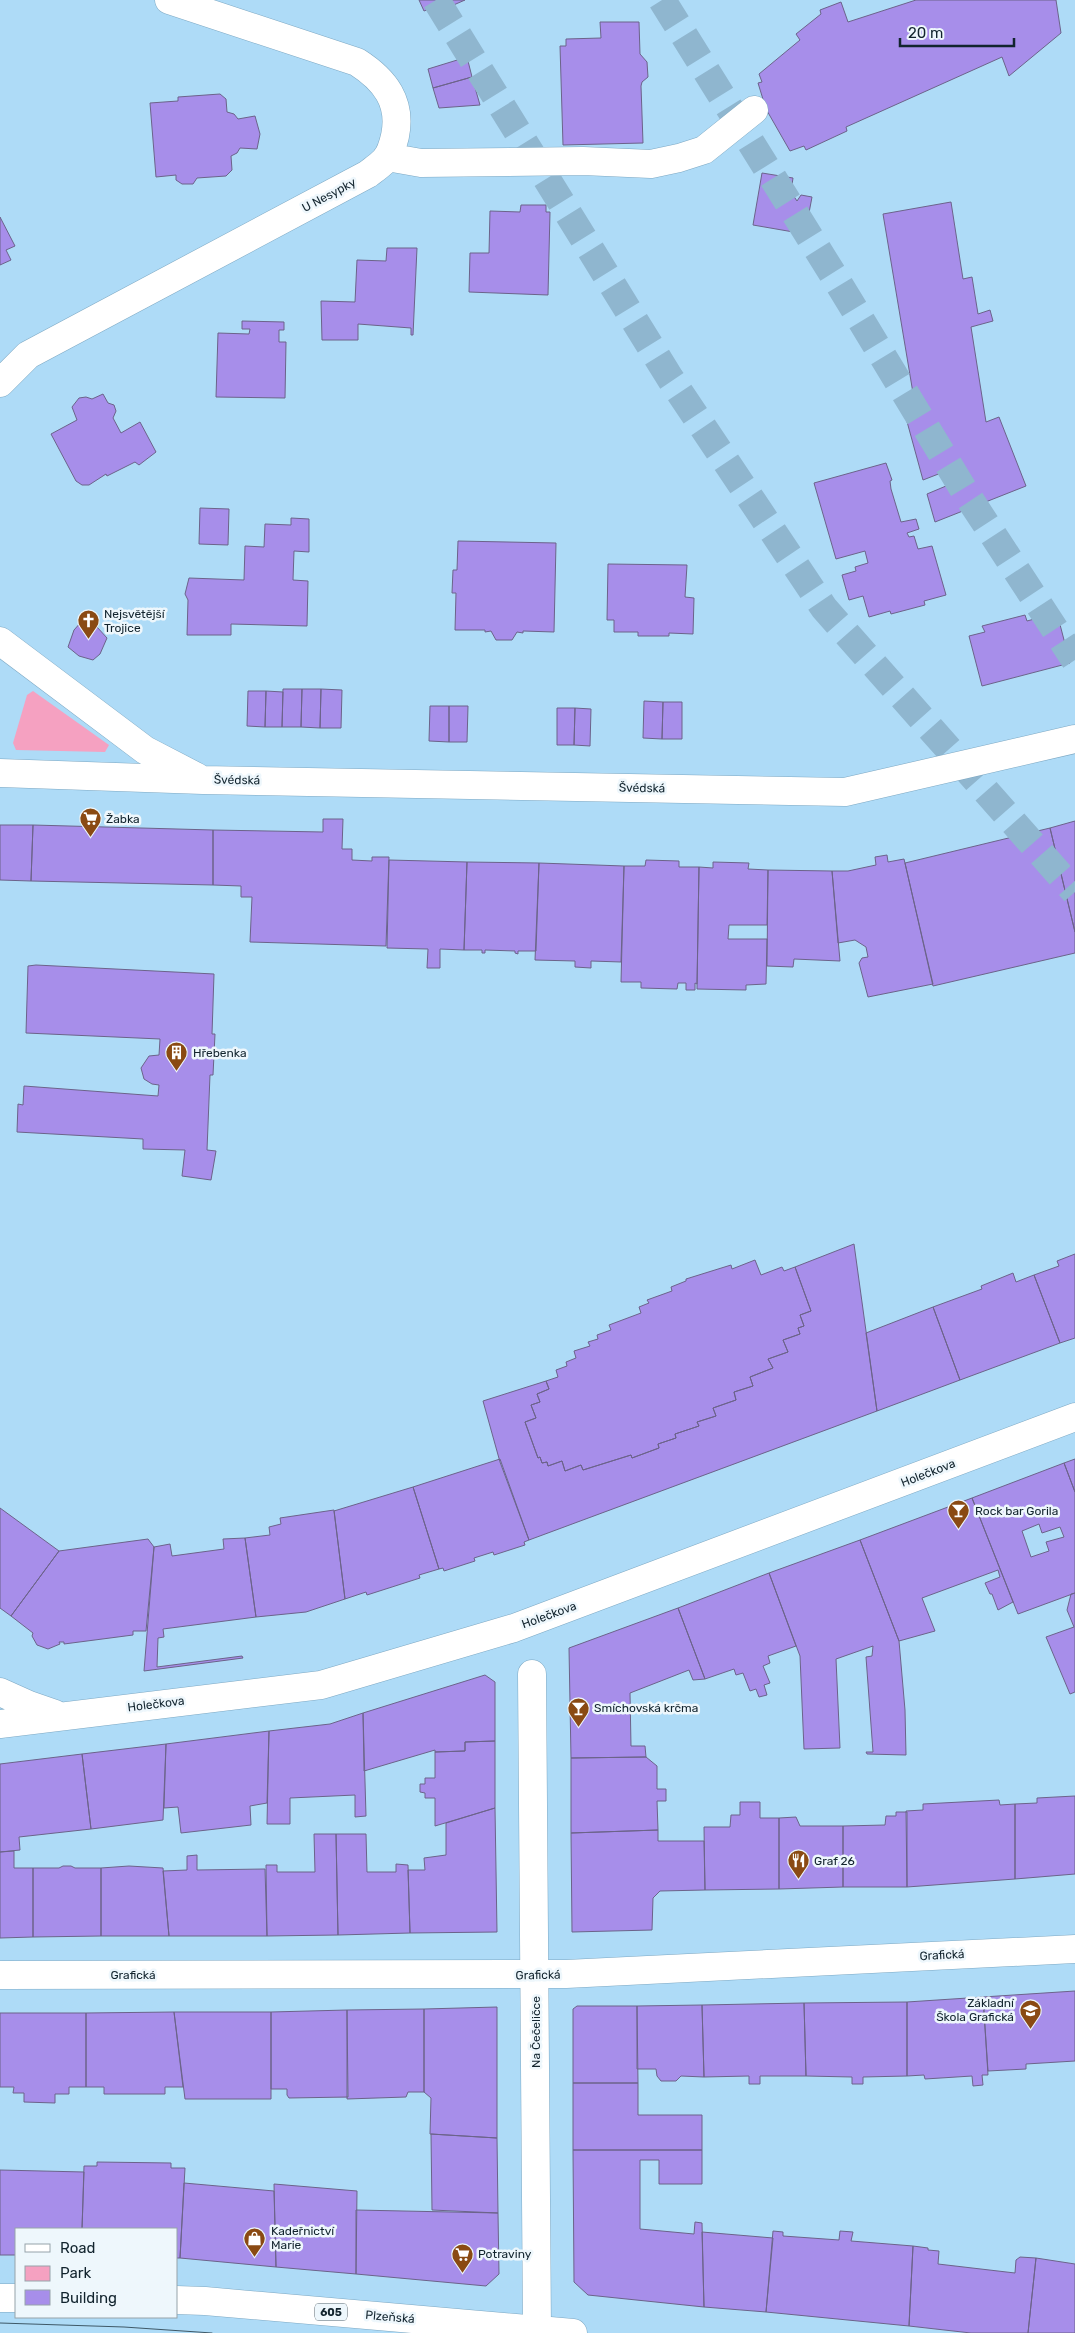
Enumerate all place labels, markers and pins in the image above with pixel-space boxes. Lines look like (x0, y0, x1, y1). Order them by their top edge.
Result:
place label: Nejsvětější Trojice (104, 607, 166, 635)
church icon: Nejsvětější Trojice (76, 609, 100, 640)
supermarket icon: Žabka (78, 807, 102, 838)
place label: Žabka (106, 812, 140, 826)
building icon: Hřebenka (165, 1041, 189, 1072)
place label: Hřebenka (193, 1046, 247, 1060)
bar icon: Rock bar Gorila (947, 1499, 971, 1530)
place label: Rock bar Gorila (975, 1504, 1058, 1518)
bar icon: Smíchovská krčma (566, 1696, 590, 1727)
place label: Smíchovská krčma (594, 1701, 698, 1715)
restaurant icon: Graf 26 (786, 1849, 810, 1880)
place label: Graf 26 (814, 1854, 855, 1868)
place label: Základní Škola Grafická (936, 1996, 1015, 2024)
school or university icon: Základní Škola Grafická (1018, 1998, 1042, 2029)
place label: Kadeřnictví Marie (271, 2224, 335, 2252)
shop icon: Kadeřnictví Marie (243, 2226, 267, 2257)
supermarket icon: Potraviny (450, 2242, 474, 2273)
place label: Potraviny (478, 2247, 532, 2261)

